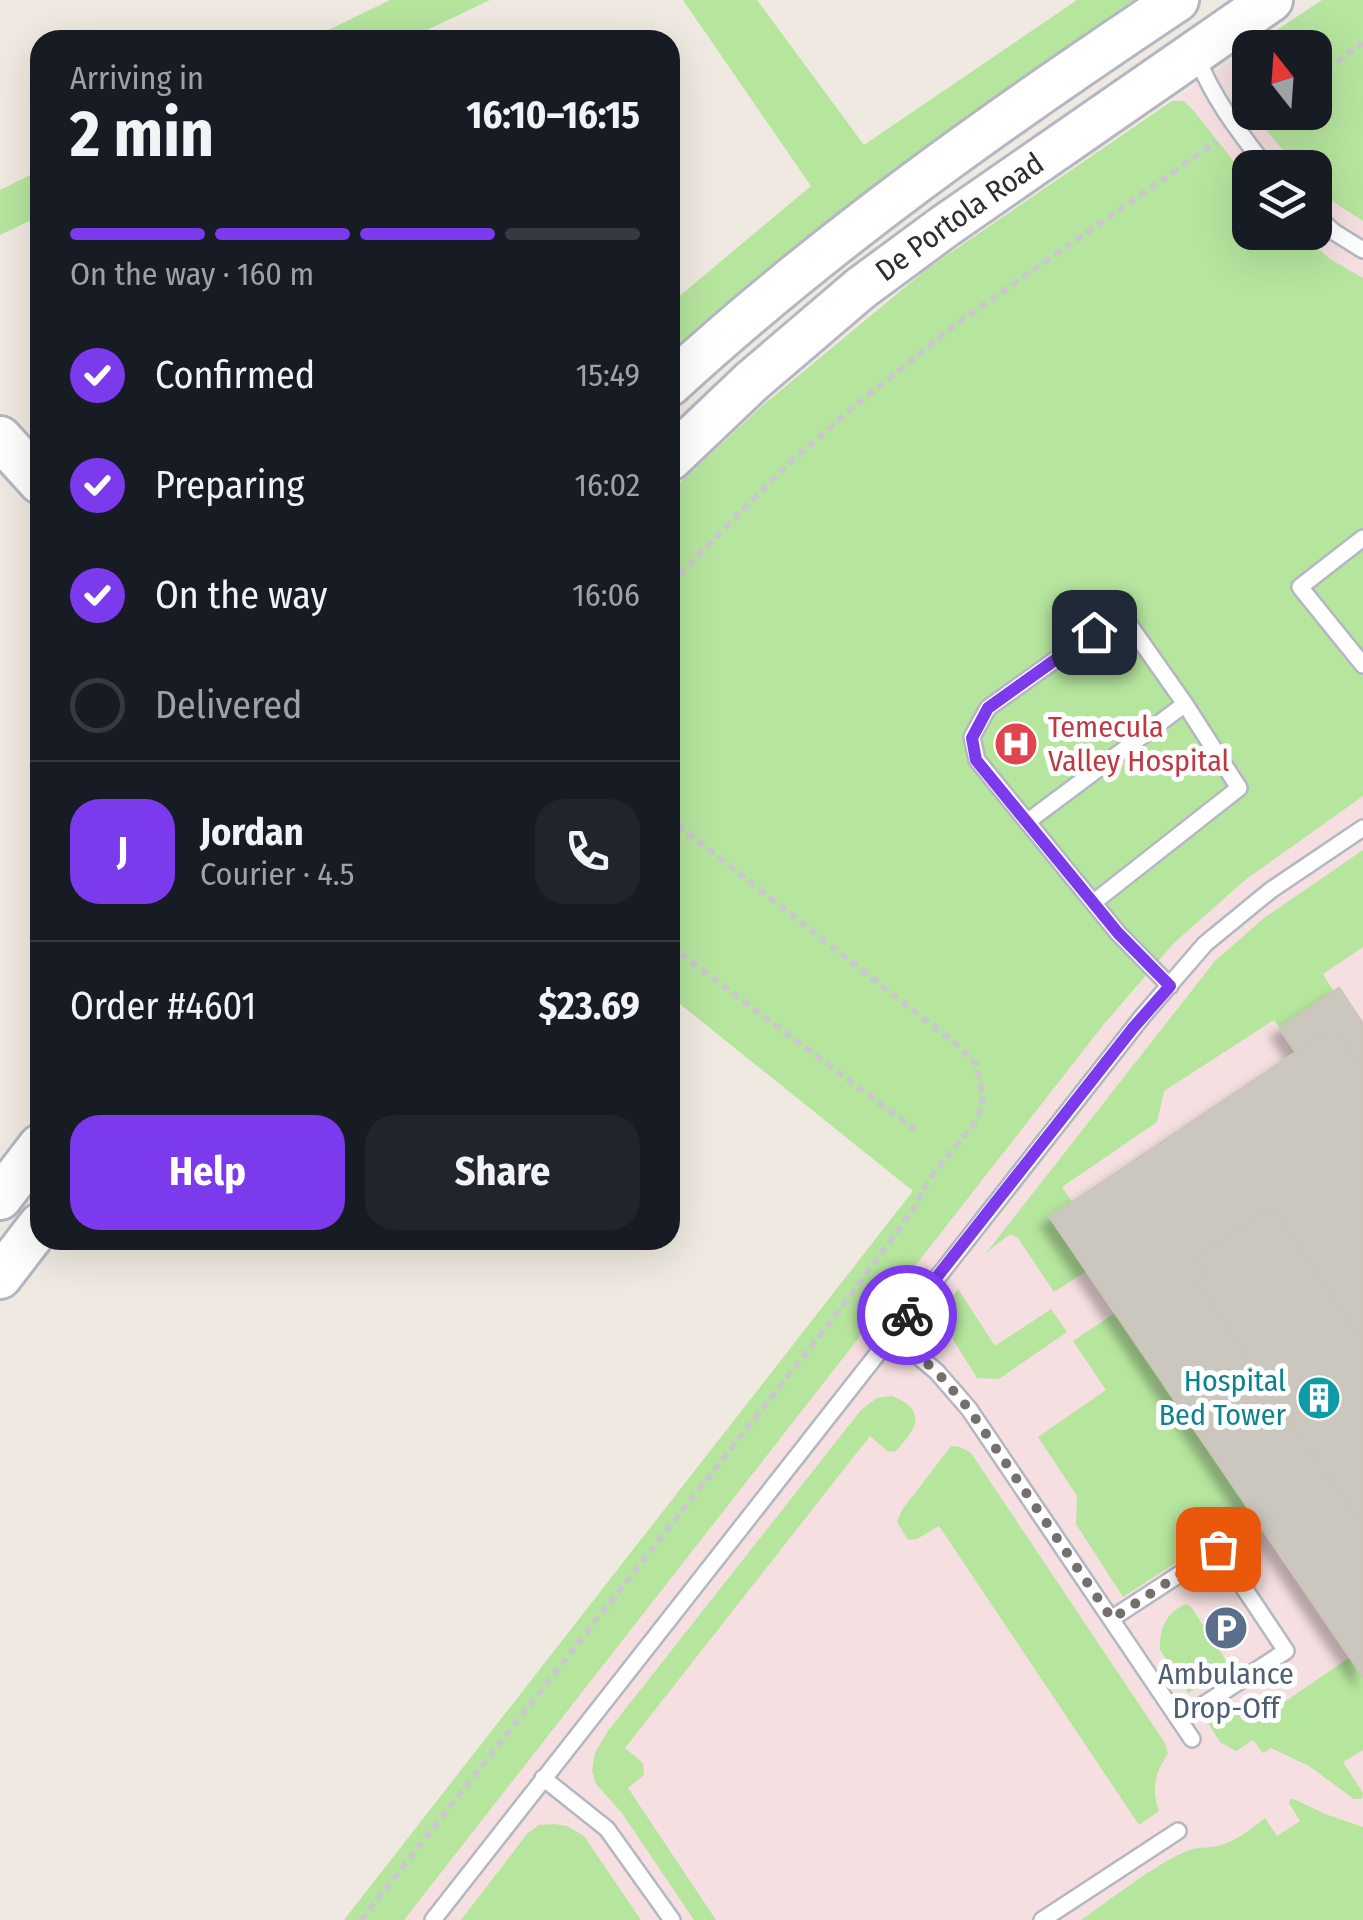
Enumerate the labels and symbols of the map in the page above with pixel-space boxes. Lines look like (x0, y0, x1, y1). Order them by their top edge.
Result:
north arrow (1232, 30, 1332, 130)
street label: De Portola Road (869, 145, 1050, 289)
pin (1052, 590, 1137, 675)
place label: Temecula Valley Hospital (1048, 709, 1230, 779)
hospital icon: Temecula Valley Hospital (993, 721, 1039, 767)
courier (857, 1265, 957, 1365)
place label: Hospital Bed Tower (1159, 1363, 1287, 1433)
building icon: Hospital Bed Tower (1296, 1375, 1342, 1421)
pin (1176, 1507, 1261, 1592)
parking icon: Ambulance Drop-Off (1203, 1605, 1249, 1651)
place label: Ambulance Drop-Off (1158, 1656, 1294, 1726)

